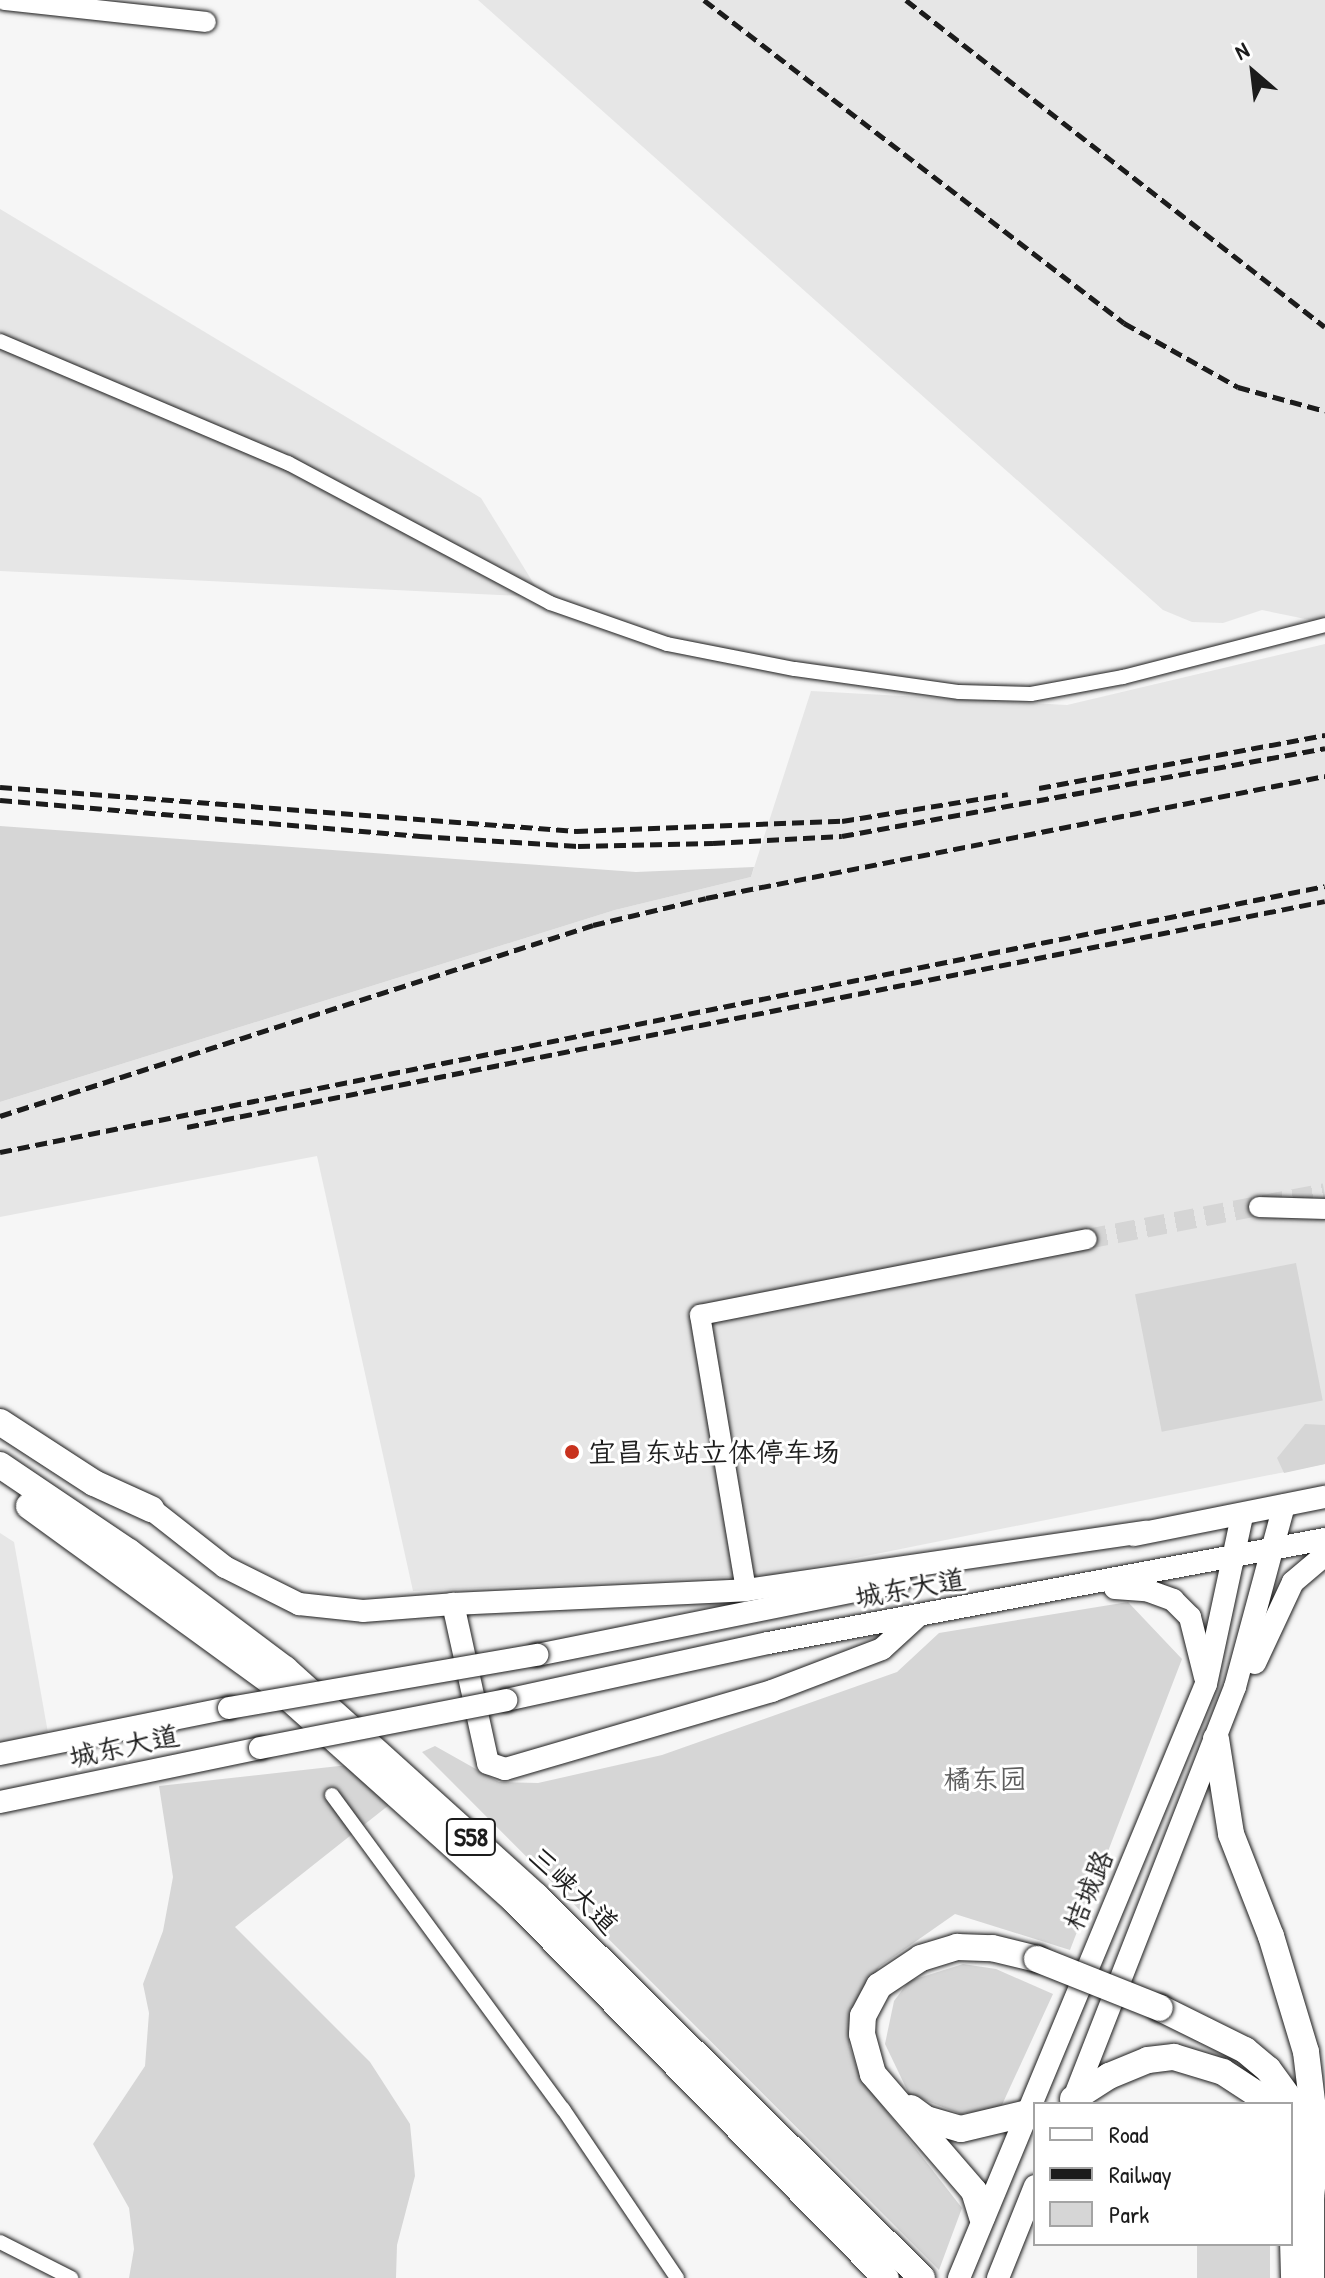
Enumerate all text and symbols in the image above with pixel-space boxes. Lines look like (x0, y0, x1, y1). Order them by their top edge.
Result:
north arrow (1213, 32, 1293, 112)
text: N (1230, 35, 1254, 67)
place label: 宜昌东站立体停车场 (588, 1435, 840, 1469)
marker: 宜昌东站立体停车场 (563, 1443, 581, 1461)
street label: 城东大道 (852, 1562, 968, 1614)
street label: 城东大道 (66, 1718, 182, 1774)
park label: 橘东园 (943, 1762, 1027, 1796)
road number: S58 (445, 1815, 497, 1859)
street label: 三峡大道 (522, 1839, 626, 1941)
street label: 桔城路 (1056, 1845, 1120, 1935)
legend (1033, 2102, 1293, 2246)
text: Road (1109, 2118, 1148, 2150)
text: Railway (1109, 2158, 1172, 2190)
text: Park (1109, 2198, 1149, 2230)

